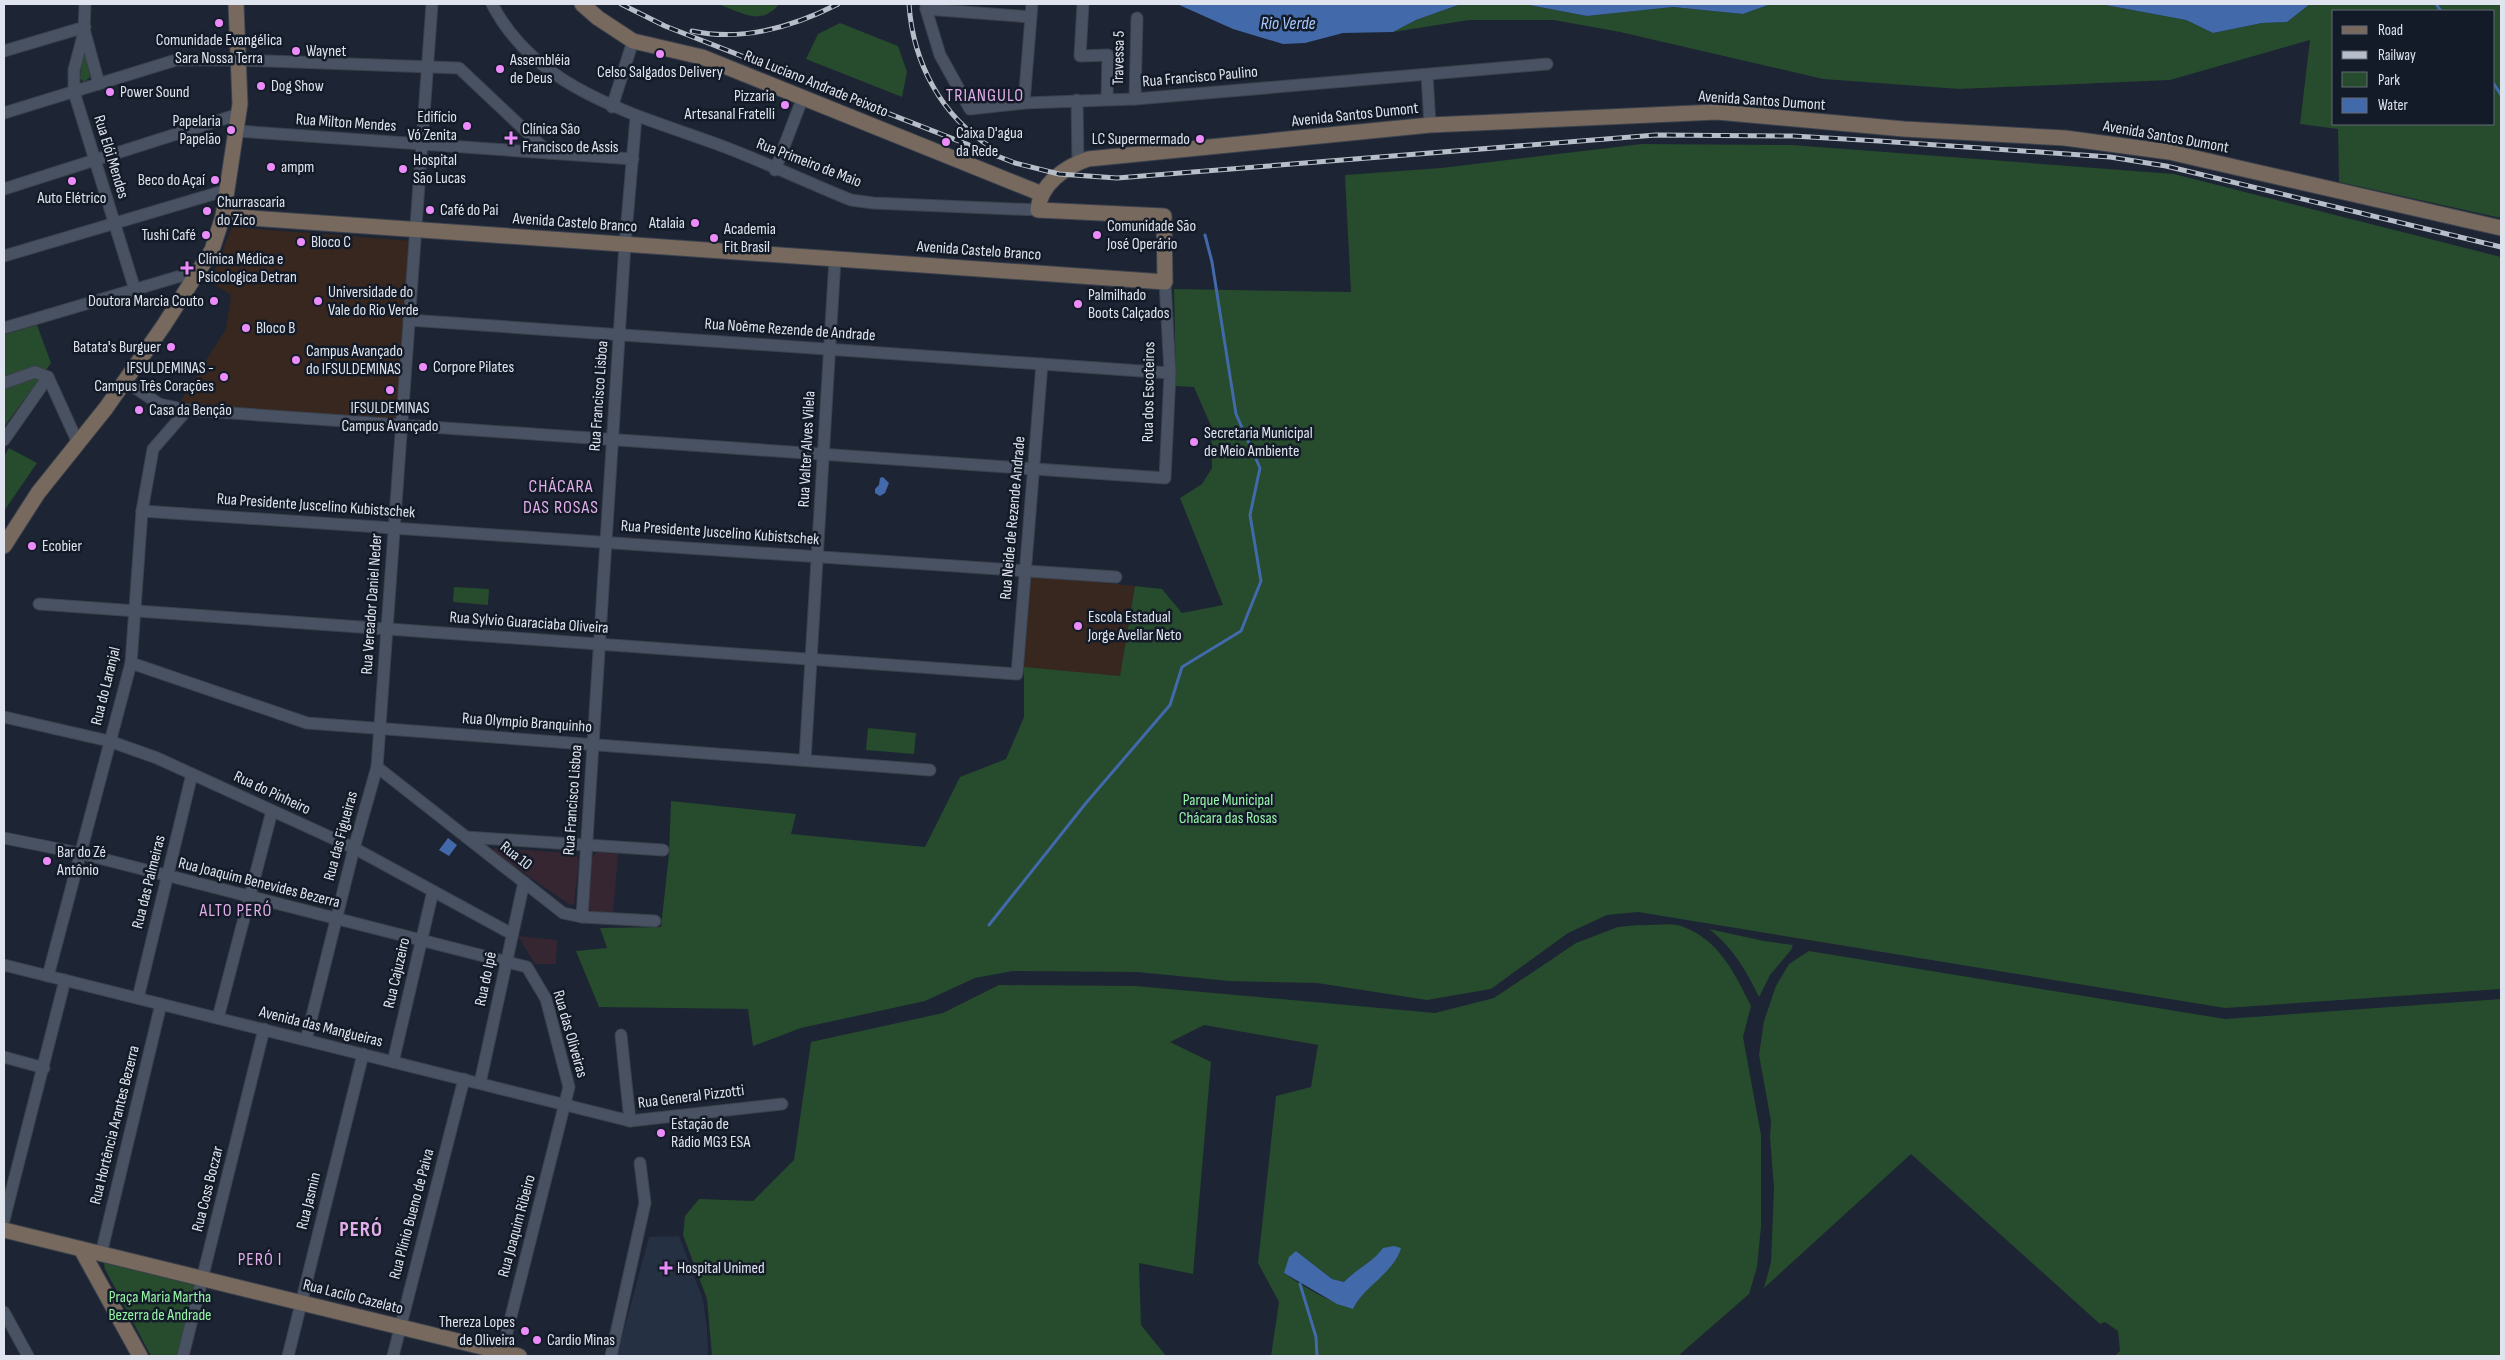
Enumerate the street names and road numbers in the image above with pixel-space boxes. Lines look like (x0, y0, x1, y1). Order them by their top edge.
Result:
street label: Travessa 5 (1109, 31, 1129, 85)
street label: Rua Luciano Andrade Peixoto (741, 46, 891, 122)
street label: Rua Francisco Paulino (1141, 62, 1259, 92)
street label: Avenida Santos Dumont (1697, 87, 1826, 115)
street label: Avenida Santos Dumont (1290, 99, 1419, 131)
street label: Rua Milton Mendes (295, 110, 397, 136)
street label: Rua Elói Mendes (89, 113, 133, 201)
street label: Avenida Santos Dumont (2101, 116, 2230, 157)
street label: Rua Primeiro de Maio (754, 134, 864, 192)
street label: Avenida Castelo Branco (511, 209, 638, 237)
street label: Avenida Castelo Branco (915, 237, 1042, 265)
street label: Rua Noême Rezende de Andrade (704, 315, 876, 345)
street label: Rua Francisco Lisboa (586, 340, 612, 452)
street label: Rua dos Escoteiros (1139, 341, 1159, 442)
street label: Rua Valter Alves Vilela (794, 390, 820, 508)
street label: Rua Neide de Rezende Andrade (996, 435, 1030, 601)
street label: Rua Presidente Juscelino Kubistschek (216, 490, 416, 522)
street label: Rua Presidente Juscelino Kubistschek (620, 517, 820, 549)
street label: Rua Vereador Daniel Neder (358, 532, 386, 675)
street label: Rua Sylvio Guaraciaba Oliveira (449, 608, 609, 638)
street label: Rua do Laranjal (87, 645, 125, 727)
street label: Rua Olympio Branquinho (461, 709, 593, 737)
street label: Rua Francisco Lisboa (560, 744, 586, 856)
street label: Rua do Pinheiro (231, 767, 313, 819)
street label: Rua das Figueiras (320, 789, 362, 883)
street label: Rua das Palmeiras (128, 833, 170, 931)
street label: Rua 10 (496, 838, 536, 874)
street label: Rua Joaquim Benevides Bezerra (176, 854, 342, 912)
street label: Rua Cajuzeiro (380, 936, 414, 1010)
street label: Rua do Ipê (471, 950, 501, 1008)
street label: Rua das Oliveiras (548, 988, 592, 1080)
street label: Avenida das Mangueiras (256, 1002, 385, 1052)
street label: Rua Hortência Arantes Bezerra (86, 1044, 144, 1206)
street label: Rua General Pizzotti (637, 1081, 745, 1113)
street label: Rua Coss Boczar (188, 1144, 228, 1234)
street label: Rua Plínio Bueno de Paiva (385, 1147, 439, 1281)
street label: Rua Jasmin (293, 1171, 325, 1231)
street label: Rua Joaquim Ribeiro (494, 1173, 540, 1279)
street label: Rua Lacílo Cazelato (301, 1275, 405, 1319)

